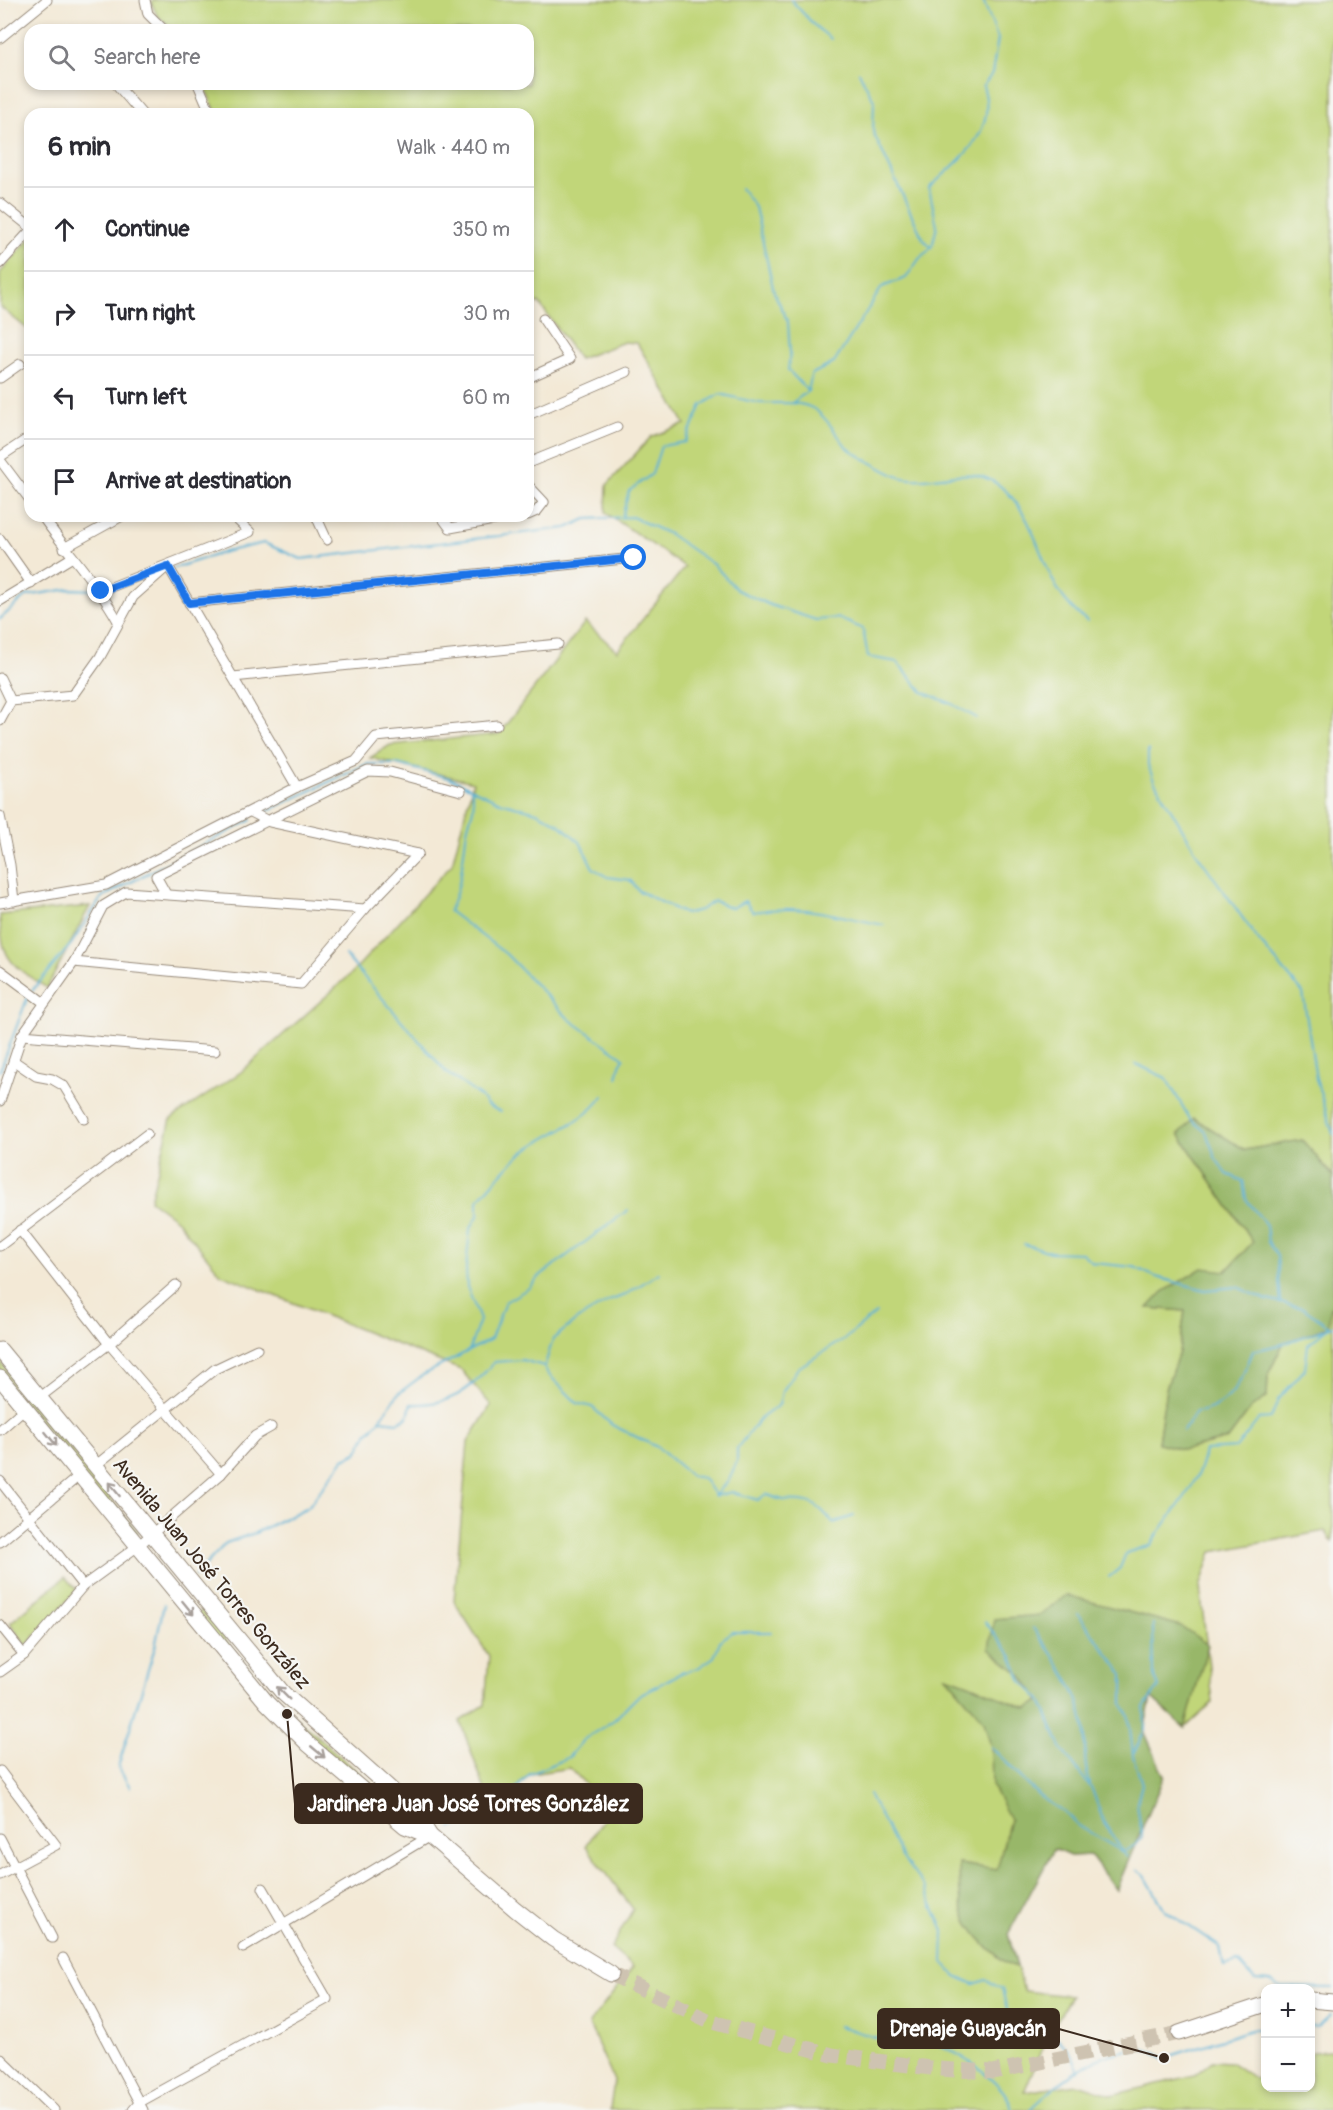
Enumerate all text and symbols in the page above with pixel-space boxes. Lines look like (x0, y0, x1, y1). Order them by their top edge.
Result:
search box (24, 24, 534, 90)
icon: search (45, 41, 78, 74)
text: Search here (93, 43, 200, 71)
text: 6 min (48, 131, 111, 163)
text: Walk · 440 m (396, 135, 510, 160)
icon: ahead (48, 213, 81, 246)
text: Continue (105, 215, 189, 243)
text: 350 m (452, 217, 510, 242)
icon: right (48, 297, 81, 330)
text: Turn right (105, 299, 195, 327)
text: 30 m (463, 301, 510, 326)
icon: left (48, 381, 81, 414)
text: Turn left (105, 383, 187, 411)
text: 60 m (463, 385, 510, 410)
icon: arrive (48, 465, 81, 498)
text: Arrive at destination (105, 467, 291, 495)
route start (620, 544, 646, 570)
route end (87, 577, 113, 603)
one-way arrow (44, 1431, 57, 1447)
street label: Avenida Juan José Torres González (107, 1452, 316, 1694)
one-way arrow (108, 1481, 121, 1497)
one-way arrow (181, 1599, 194, 1615)
one-way arrow (276, 1686, 291, 1700)
one-way arrow (310, 1745, 325, 1759)
callout: Jardinera Juan José Torres González (295, 1784, 642, 1823)
text: Jardinera Juan José Torres González (307, 1791, 629, 1818)
map controls (1261, 1984, 1315, 2092)
button: + (1261, 1984, 1315, 2038)
callout: Drenaje Guayacán (878, 2009, 1059, 2048)
text: Drenaje Guayacán (890, 2016, 1047, 2043)
button: − (1261, 2038, 1315, 2092)

